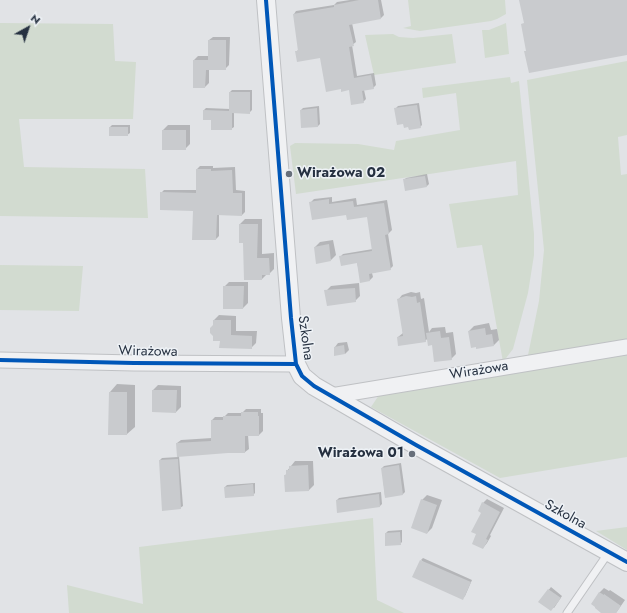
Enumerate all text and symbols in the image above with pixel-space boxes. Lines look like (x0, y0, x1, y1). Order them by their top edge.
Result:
north arrow (8, 8, 48, 48)
text: N (27, 10, 44, 28)
place label: Wirażowa 02 (297, 166, 385, 182)
marker: Wirażowa 02 (284, 169, 294, 179)
street label: Szkolna (294, 315, 316, 361)
street label: Wirażowa (118, 343, 178, 361)
street label: Wirażowa (448, 358, 510, 384)
place label: Wirażowa 01 (318, 446, 404, 462)
marker: Wirażowa 01 (407, 449, 417, 459)
street label: Szkolna (541, 497, 589, 533)

